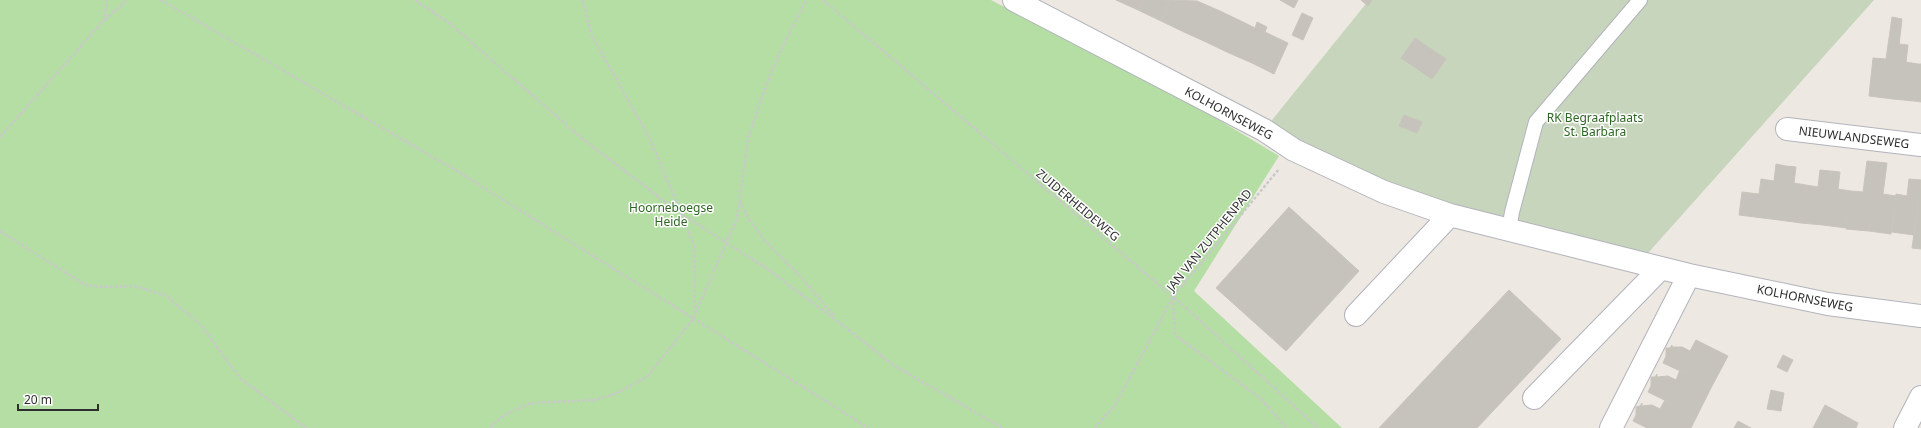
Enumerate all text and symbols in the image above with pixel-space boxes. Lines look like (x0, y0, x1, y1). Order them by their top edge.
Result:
street label: KOLHORNSEWEG (1182, 83, 1276, 143)
park label: RK Begraafplaats St. Barbara (1547, 109, 1643, 140)
street label: NIEUWLANDSEWEG (1798, 122, 1910, 152)
street label: ZUIDERHEIDEWEG (1033, 165, 1123, 245)
street label: JAN VAN ZUTPHENPAD (1162, 185, 1256, 296)
park label: Hoorneboegse Heide (629, 199, 713, 230)
street label: KOLHORNSEWEG (1756, 280, 1854, 316)
scale bar (18, 386, 98, 412)
text: 20 m (24, 391, 52, 408)

